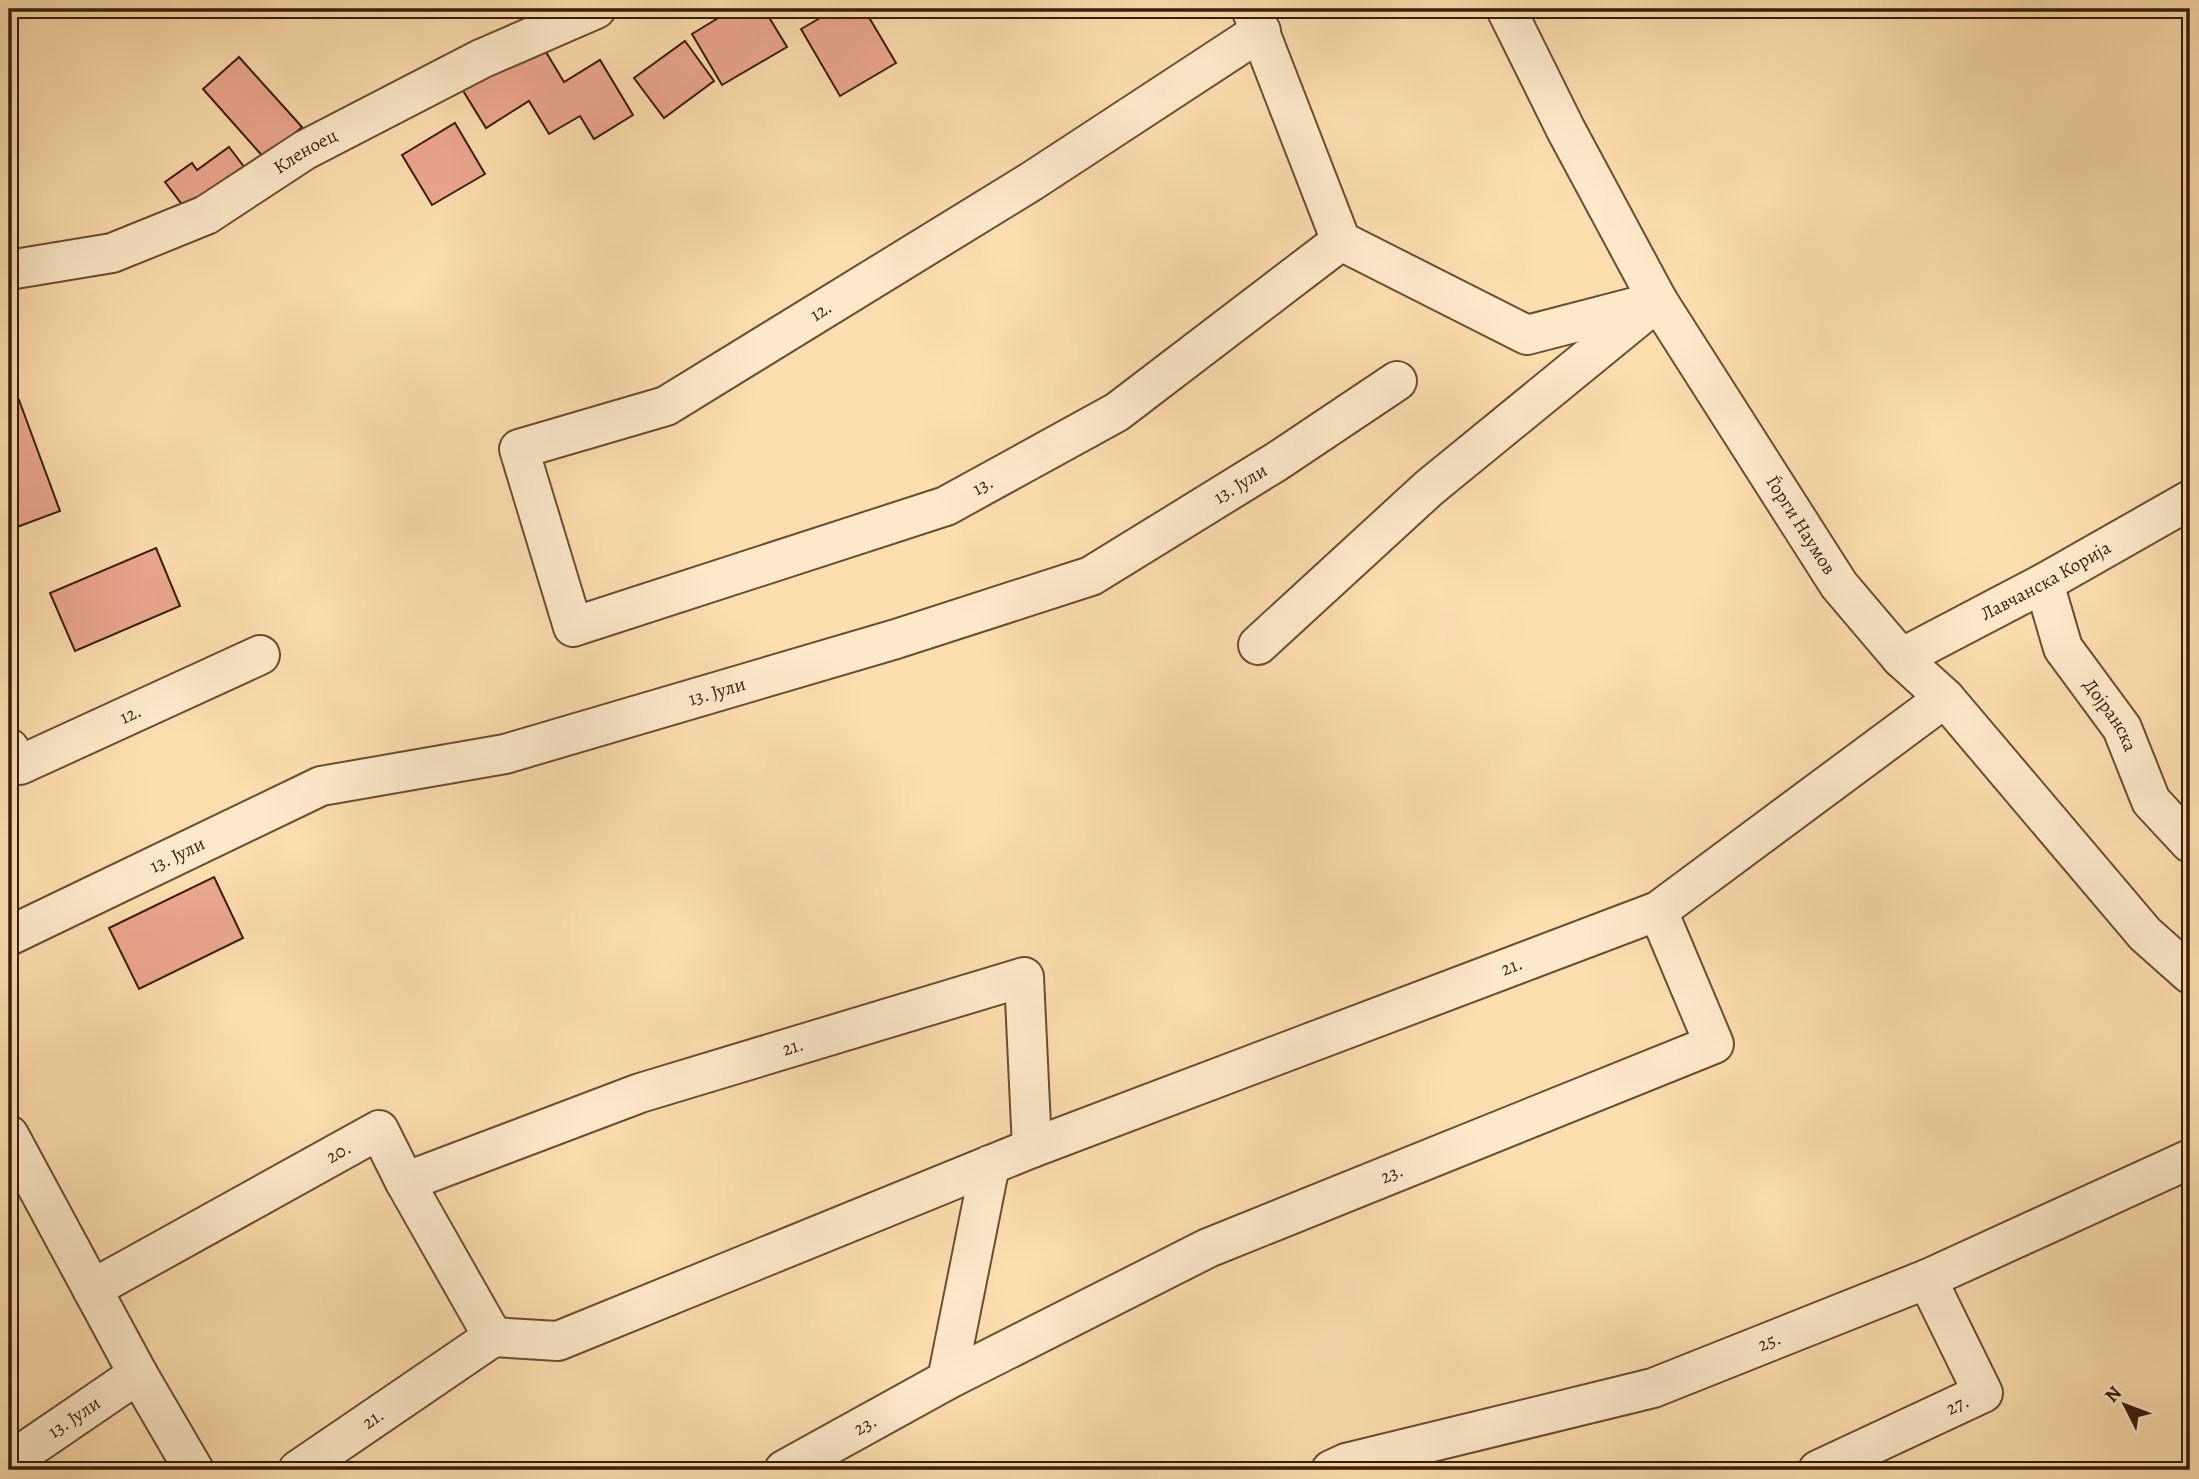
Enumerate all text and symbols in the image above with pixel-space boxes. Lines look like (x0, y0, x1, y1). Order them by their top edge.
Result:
street label: Кленоец (268, 122, 342, 180)
street label: 12. (805, 294, 837, 328)
street label: 13. Јули (1209, 458, 1272, 510)
street label: 13. (968, 469, 998, 502)
street label: Ѓорги Наумов (1760, 471, 1842, 580)
street label: Лавчанска Корија (1976, 535, 2116, 627)
street label: 13. Јули (685, 671, 749, 712)
street label: Дојранска (2077, 673, 2143, 756)
street label: 12. (116, 698, 146, 731)
street label: 13. Јули (146, 831, 209, 879)
street label: 21. (1497, 950, 1526, 982)
street label: 21. (779, 1031, 807, 1062)
street label: 20. (321, 1135, 356, 1170)
street label: 23. (1377, 1158, 1407, 1190)
street label: 25. (1754, 1325, 1785, 1358)
north arrow (2090, 1370, 2160, 1440)
text: N (2099, 1380, 2128, 1408)
street label: 27. (1942, 1388, 1973, 1421)
street label: 13. Јули (43, 1390, 106, 1445)
street label: 21. (357, 1402, 389, 1435)
street label: 23. (849, 1408, 882, 1442)

